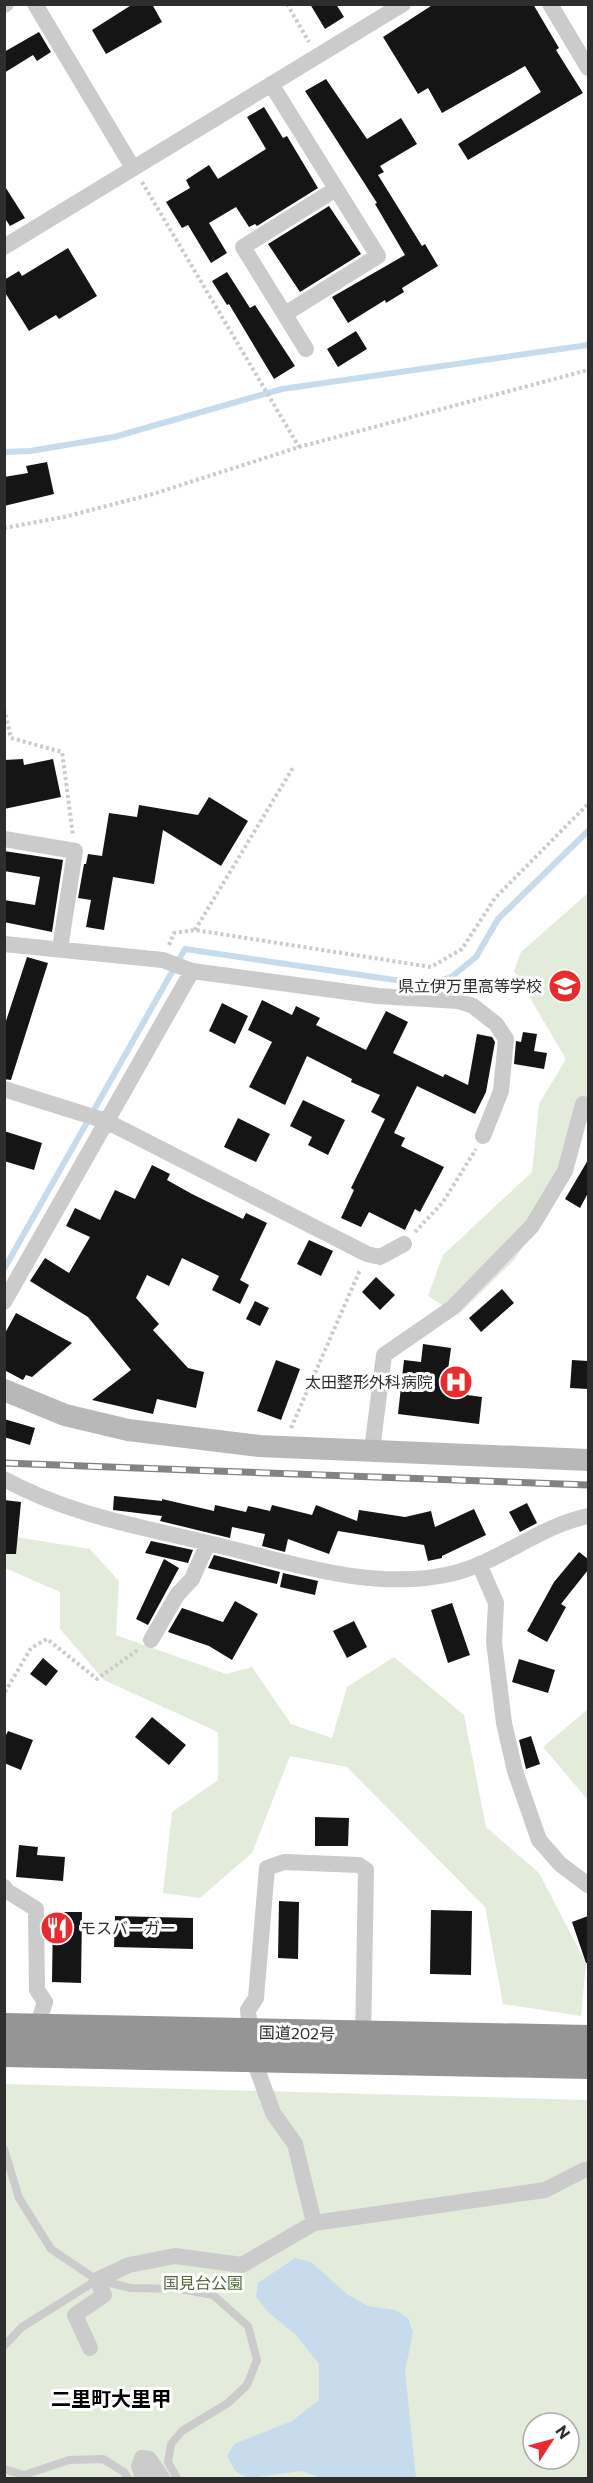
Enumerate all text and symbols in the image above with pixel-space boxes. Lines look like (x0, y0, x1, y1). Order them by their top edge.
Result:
school or university icon: 県立伊万里高等学校 (547, 968, 583, 1004)
place label: 県立伊万里高等学校 (398, 976, 542, 995)
hospital icon: 太田整形外科病院 (438, 1364, 474, 1400)
place label: 太田整形外科病院 (305, 1372, 433, 1391)
restaurant icon: モスバーガー (39, 1910, 75, 1946)
place label: モスバーガー (80, 1918, 176, 1937)
street label: 国道202号 (259, 2022, 335, 2043)
park label: 国見台公園 (163, 2273, 243, 2292)
district label: 二里町大里甲 (51, 2386, 171, 2410)
north arrow (521, 2411, 581, 2471)
text: N (552, 2421, 575, 2442)

